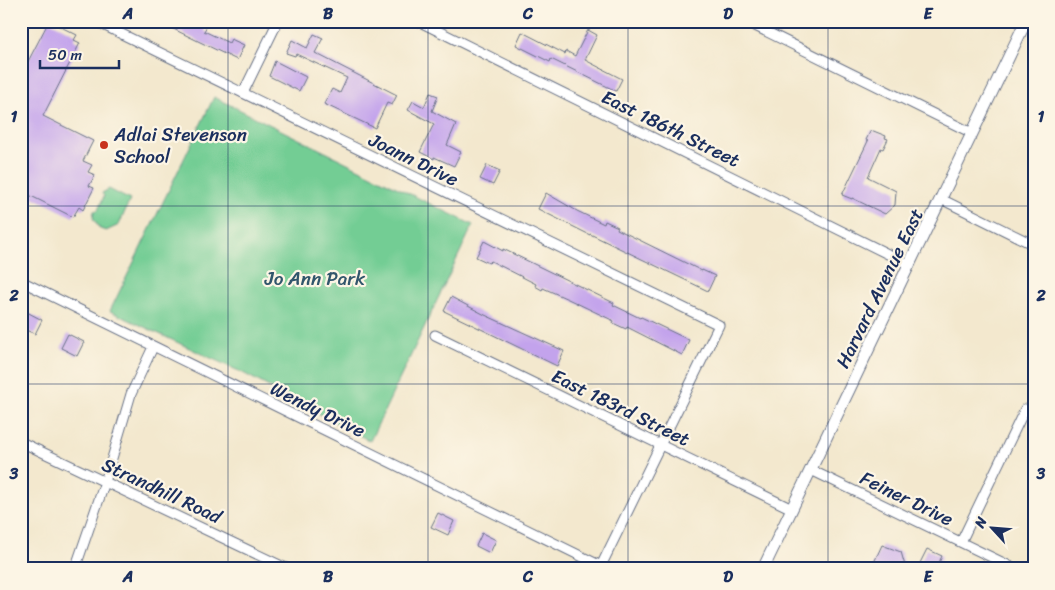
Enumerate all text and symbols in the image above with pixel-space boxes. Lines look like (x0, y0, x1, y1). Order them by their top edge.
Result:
text: A (122, 0, 133, 28)
text: B (323, 0, 334, 28)
text: C (522, 0, 534, 28)
text: D (723, 0, 733, 28)
text: E (924, 0, 934, 28)
scale bar (40, 38, 119, 70)
text: 50 m (48, 42, 83, 68)
street label: East 186th Street (596, 81, 746, 176)
text: 1 (11, 102, 18, 131)
text: 1 (1038, 102, 1045, 131)
place label: Adlai Stevenson School (113, 118, 247, 173)
street label: Joann Drive (362, 123, 465, 196)
marker: Adlai Stevenson School (98, 139, 110, 151)
street label: Harvard Avenue East (826, 202, 933, 374)
park label: Jo Ann Park (264, 262, 366, 295)
text: 2 (8, 281, 19, 310)
text: 2 (1035, 281, 1046, 310)
street label: East 183rd Street (546, 360, 696, 455)
street label: Wendy Drive (265, 372, 371, 447)
street label: Strandhill Road (96, 448, 228, 533)
text: 3 (9, 459, 19, 488)
text: 3 (1036, 459, 1046, 488)
street label: Feiner Drive (854, 462, 959, 535)
north arrow (968, 502, 1018, 552)
text: N (967, 512, 994, 533)
text: A (122, 562, 133, 590)
text: B (323, 562, 334, 590)
text: C (522, 562, 534, 590)
text: D (723, 562, 733, 590)
text: E (924, 562, 934, 590)

